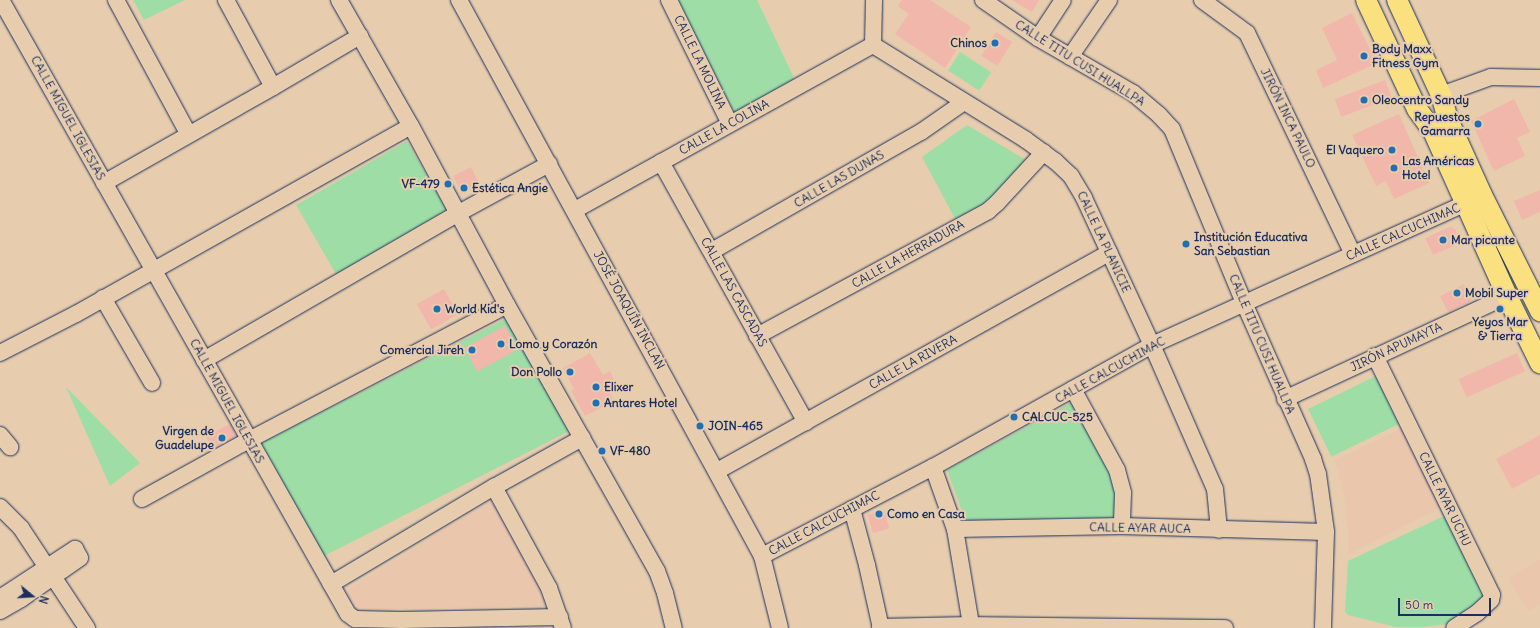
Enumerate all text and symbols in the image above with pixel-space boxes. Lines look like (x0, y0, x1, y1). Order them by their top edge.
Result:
street label: CALLE LA MOLINA (671, 13, 729, 111)
street label: CALLE TITU CUSI HUALLPA (1012, 17, 1148, 109)
place label: Chinos (950, 36, 987, 50)
marker: Chinos (990, 38, 1000, 48)
place label: Body Maxx Fitness Gym (1372, 42, 1439, 70)
marker: Body Maxx Fitness Gym (1359, 51, 1369, 61)
street label: CALLE MIGUEL IGLESIAS (28, 53, 108, 183)
street label: JIRÓN INCA PAULO (1258, 66, 1318, 170)
place label: Oleocentro Sandy (1372, 93, 1469, 107)
marker: Oleocentro Sandy (1359, 95, 1369, 105)
street label: CALLE LA COLINA (677, 96, 771, 158)
place label: Repuestos Gamarra (1414, 110, 1470, 138)
marker: Repuestos Gamarra (1473, 119, 1483, 129)
place label: El Vaquero (1326, 143, 1384, 157)
marker: El Vaquero (1387, 145, 1397, 155)
street label: CALLE LAS DUNAS (791, 147, 887, 211)
place label: Las Américas Hotel (1402, 154, 1474, 182)
marker: Las Américas Hotel (1389, 163, 1399, 173)
place label: VF-479 (401, 177, 440, 191)
marker: VF-479 (443, 179, 453, 189)
place label: Estética Angie (472, 181, 548, 195)
marker: Estética Angie (459, 183, 469, 193)
street label: CALLE LA PLANICIE (1074, 189, 1134, 295)
street label: CALLE CALCUCHIMAC (1344, 200, 1462, 264)
street label: CALLE LA HERRADURA (849, 217, 967, 291)
place label: Institución Educativa San Sebastian (1194, 230, 1308, 258)
place label: Mar picante (1451, 233, 1515, 247)
street label: CALLE LAS CASCADAS (698, 235, 770, 349)
marker: Mar picante (1438, 235, 1448, 245)
marker: Institución Educativa San Sebastian (1181, 239, 1191, 249)
street label: JOSÉ JOAQUÍN INCLAN (590, 248, 668, 372)
street label: CALLE TITU CUSI HUALLPA (1226, 272, 1298, 416)
place label: Mobil Super (1465, 286, 1528, 300)
marker: Mobil Super (1452, 288, 1462, 298)
place label: World Kid's (445, 302, 505, 316)
marker: World Kid's (432, 304, 442, 314)
marker: Yeyos Mar & Tierra (1495, 304, 1505, 314)
place label: Yeyos Mar & Tierra (1472, 315, 1528, 343)
street label: JIRÓN APUMAYTA (1348, 319, 1444, 375)
street label: CALLE LA RIVERA (866, 332, 960, 392)
street label: CALLE CALCUCHIMAC (1053, 334, 1167, 406)
street label: CALLE MIGUEL IGLESIAS (187, 336, 267, 466)
place label: Lomo y Corazón (509, 337, 597, 351)
marker: Lomo y Corazón (496, 339, 506, 349)
place label: Comercial Jireh (380, 343, 464, 357)
marker: Comercial Jireh (467, 345, 477, 355)
place label: Don Pollo (511, 365, 562, 379)
marker: Don Pollo (565, 367, 575, 377)
place label: Elixer (604, 380, 633, 394)
marker: Elixer (591, 382, 601, 392)
place label: Antares Hotel (604, 396, 677, 410)
marker: Antares Hotel (591, 398, 601, 408)
place label: CALCUC-525 (1022, 410, 1093, 424)
marker: CALCUC-525 (1009, 412, 1019, 422)
place label: JOIN-465 (708, 419, 763, 433)
marker: JOIN-465 (695, 421, 705, 431)
place label: Virgen de Guadelupe (155, 424, 214, 452)
marker: Virgen de Guadelupe (217, 433, 227, 443)
place label: VF-480 (610, 444, 651, 458)
marker: VF-480 (597, 446, 607, 456)
street label: CALLE AYAR UCHU (1416, 450, 1474, 548)
street label: CALLE CALCUCHIMAC (766, 488, 882, 558)
place label: Como en Casa (887, 507, 965, 521)
marker: Como en Casa (874, 509, 884, 519)
street label: CALLE AYAR AUCA (1089, 520, 1191, 536)
north arrow (12, 576, 52, 616)
scale bar (1400, 590, 1493, 616)
text: N (36, 594, 51, 605)
text: 50 m (1405, 597, 1433, 612)

